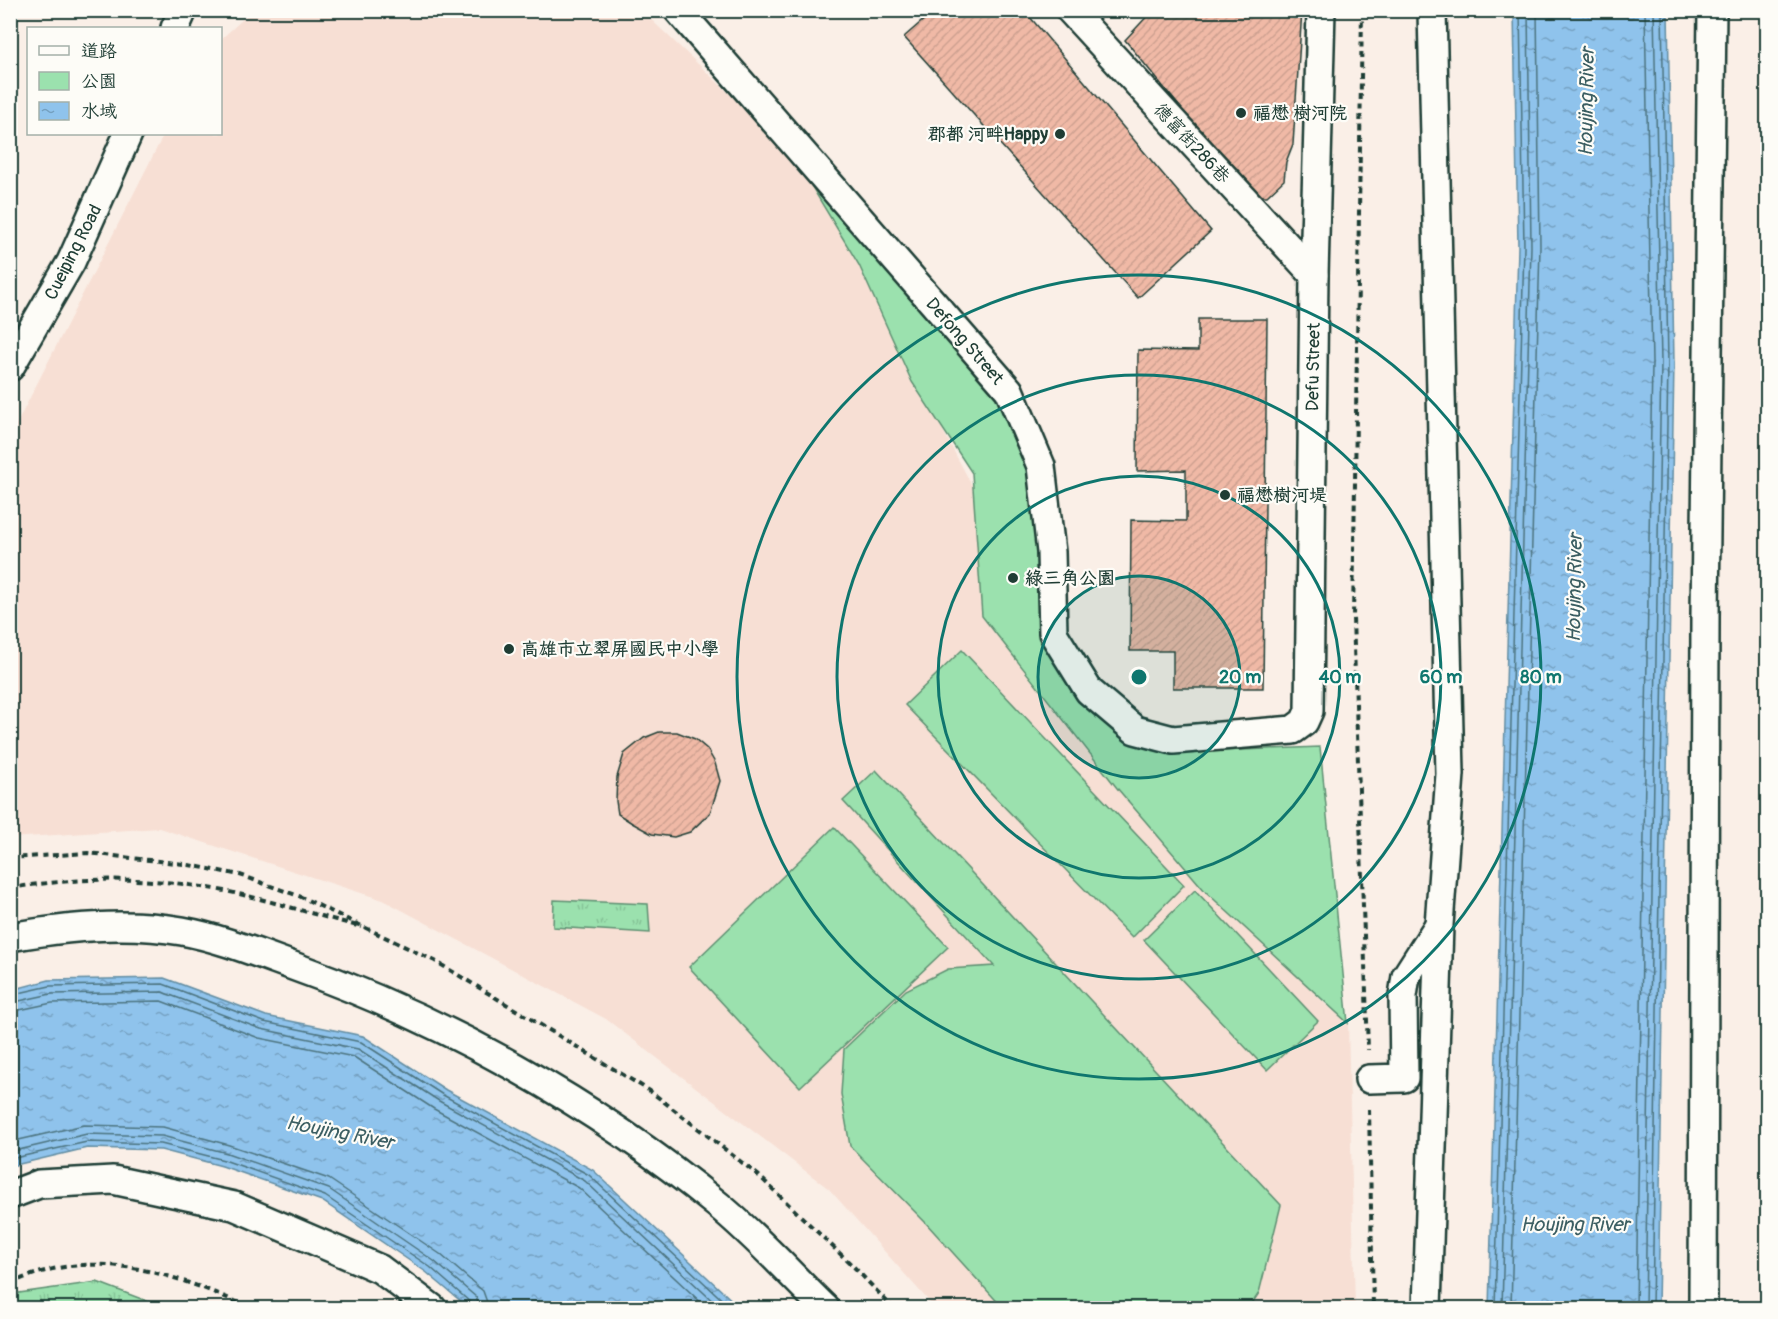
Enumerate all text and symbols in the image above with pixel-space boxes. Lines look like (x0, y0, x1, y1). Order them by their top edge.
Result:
legend (27, 27, 222, 135)
text: 道路 (81, 40, 117, 63)
water label: Houjing River (1573, 45, 1600, 157)
text: 公園 (81, 70, 117, 93)
street label: 德富街286巷 (1149, 98, 1235, 188)
text: 水域 (81, 100, 117, 123)
place label: 福懋 樹河院 (1253, 102, 1347, 125)
marker: 福懋 樹河院 (1234, 106, 1248, 120)
place label: 郡都 河畔Happy (928, 123, 1048, 146)
marker: 郡都 河畔Happy (1053, 127, 1067, 141)
street label: Cueiping Road (40, 201, 107, 304)
street label: Defong Street (921, 293, 1009, 390)
street label: Defu Street (1301, 322, 1326, 411)
place label: 福懋樹河堤 (1237, 484, 1327, 507)
marker: 福懋樹河堤 (1218, 488, 1232, 502)
water label: Houjing River (1561, 531, 1588, 643)
place label: 綠三角公園 (1025, 567, 1115, 590)
marker: 綠三角公園 (1006, 571, 1020, 585)
place label: 高雄市立翠屏國民中小學 (521, 638, 719, 661)
marker: 高雄市立翠屏國民中小學 (502, 642, 516, 656)
text: 20 m (1219, 666, 1261, 689)
text: 40 m (1319, 666, 1361, 689)
text: 60 m (1420, 666, 1462, 689)
text: 80 m (1520, 666, 1562, 689)
centre of rings (1129, 667, 1149, 687)
water label: Houjing River (284, 1110, 399, 1156)
water label: Houjing River (1521, 1212, 1632, 1237)

